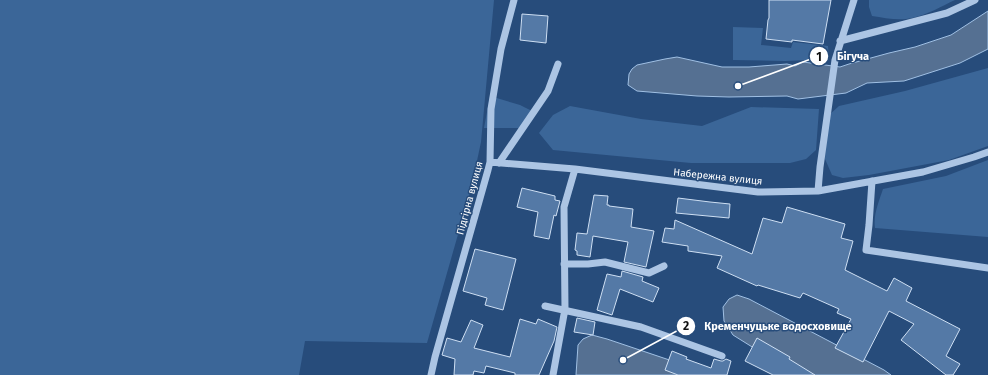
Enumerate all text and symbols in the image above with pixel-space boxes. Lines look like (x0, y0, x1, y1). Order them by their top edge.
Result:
callout: Бігуча (809, 45, 877, 68)
text: 1 (816, 50, 822, 64)
text: Бігуча (837, 50, 869, 63)
street label: Підгірна вулиця (453, 160, 486, 236)
street label: Набережна вулиця (673, 166, 763, 188)
callout: Кременчуцьке водосховище (676, 314, 860, 337)
text: 2 (683, 319, 689, 333)
text: Кременчуцьке водосховище (704, 320, 852, 333)

